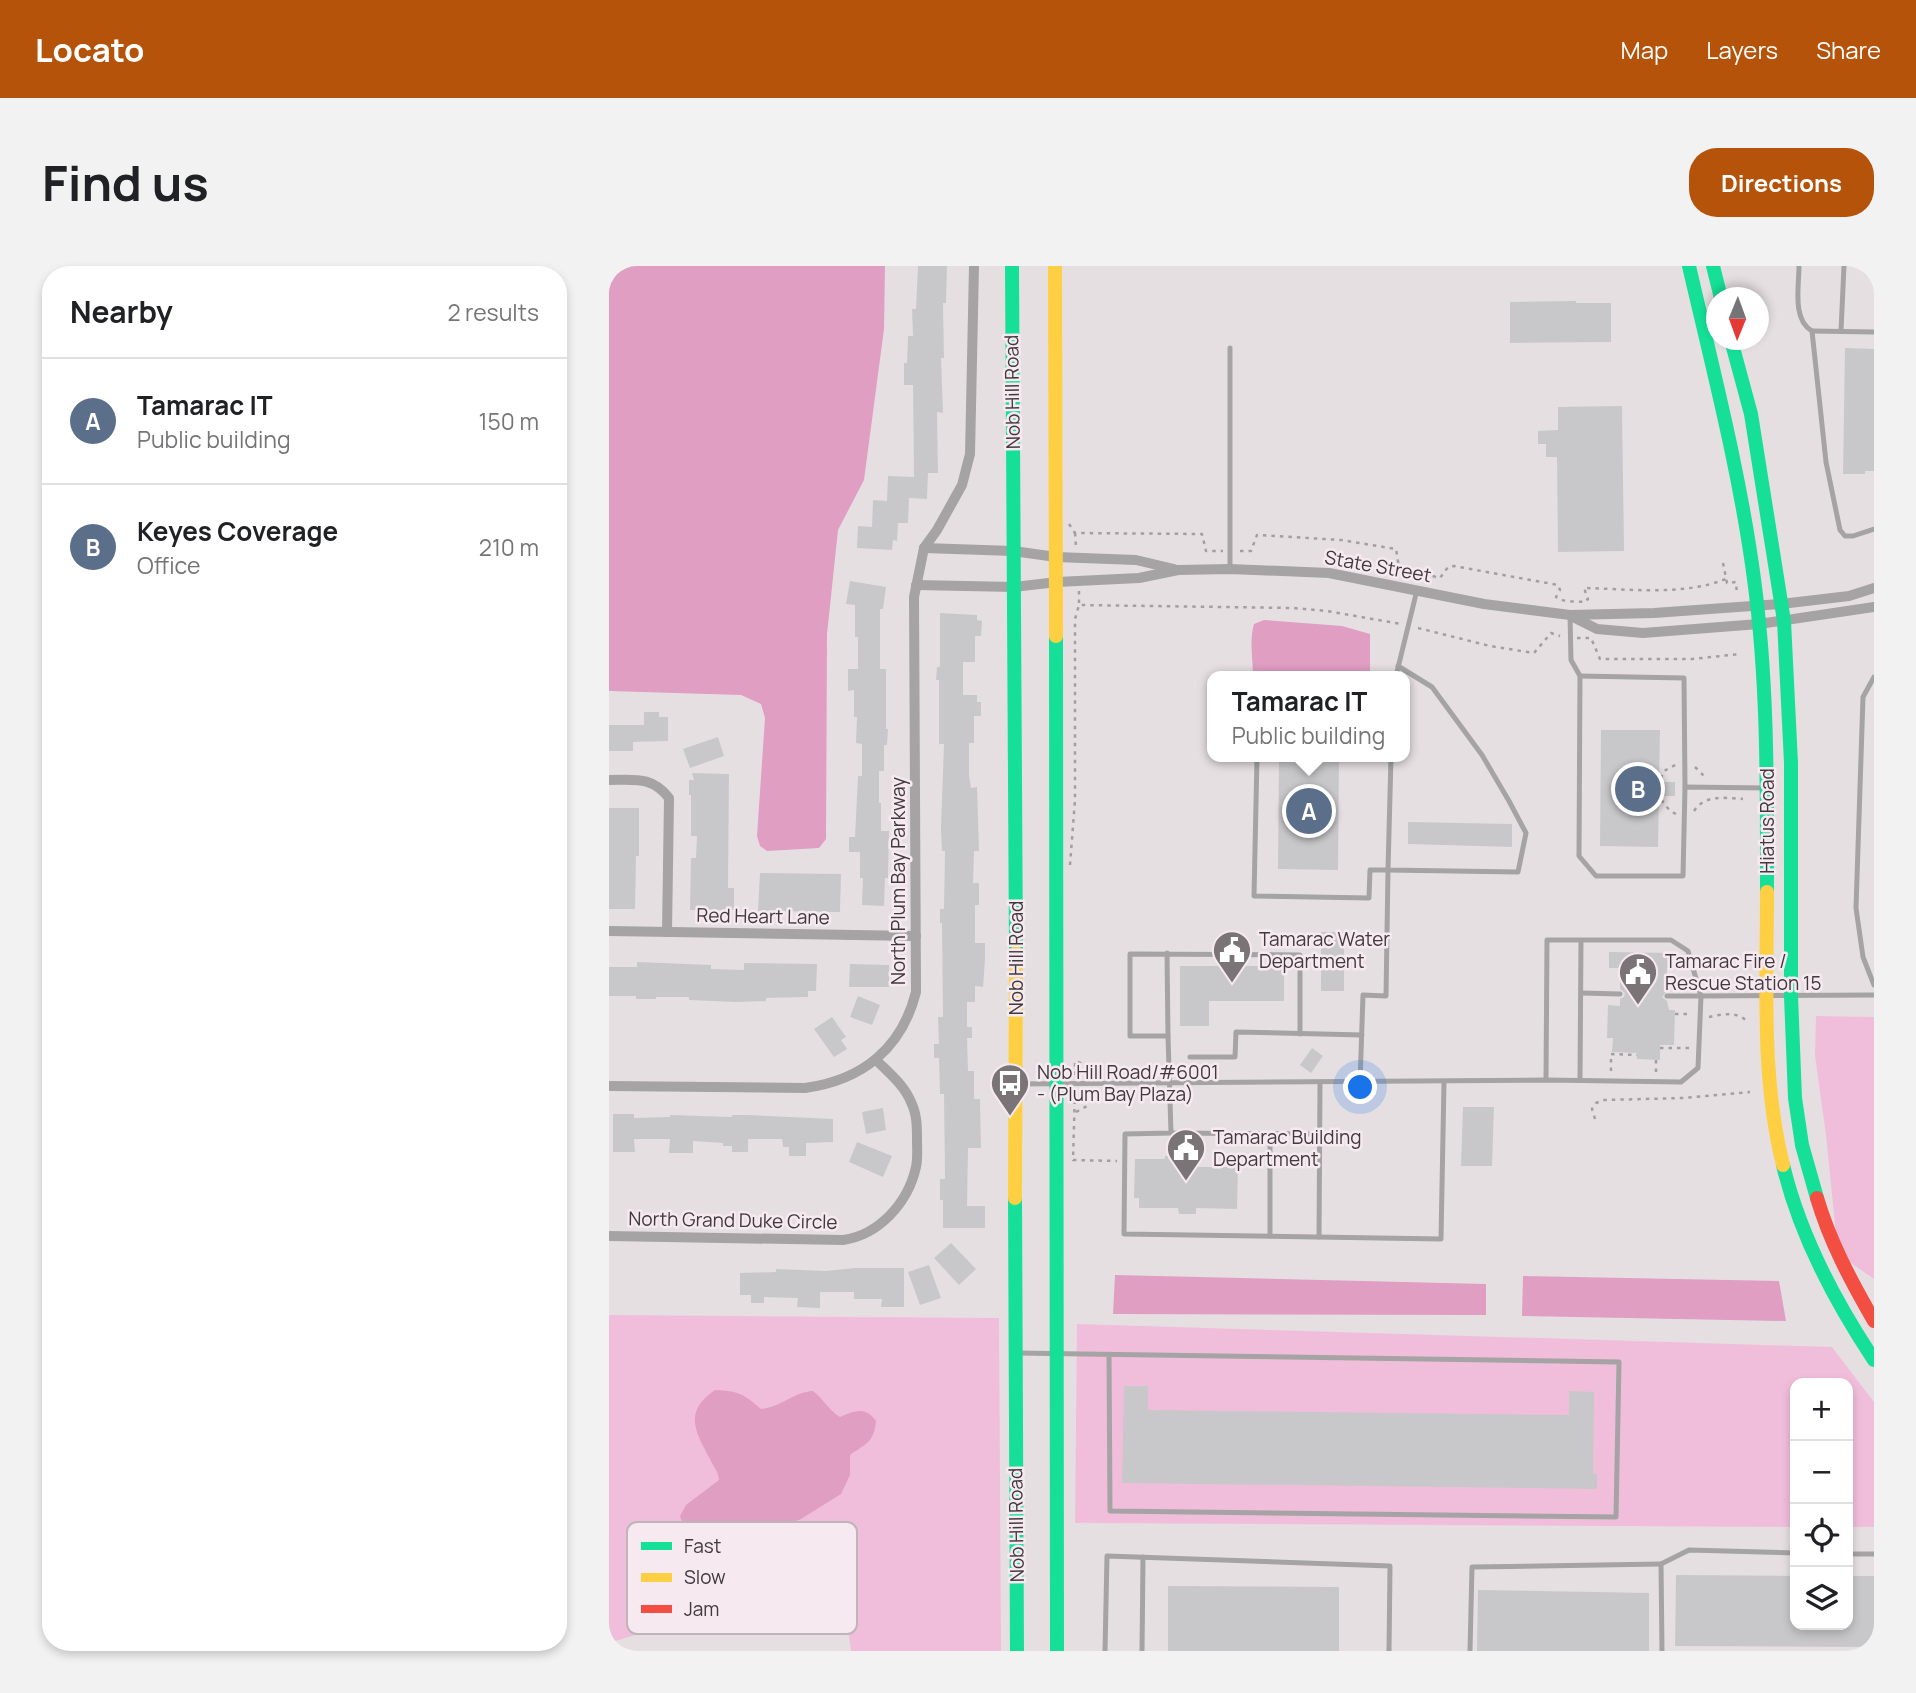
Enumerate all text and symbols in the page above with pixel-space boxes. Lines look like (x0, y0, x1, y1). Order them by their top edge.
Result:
text: Locato (35, 27, 145, 72)
text: Map (1621, 33, 1668, 66)
text: Layers (1706, 33, 1778, 66)
text: Share (1816, 33, 1881, 66)
button: Directions (1689, 148, 1874, 217)
text: Find us (42, 149, 209, 216)
north arrow (1706, 287, 1769, 350)
text: Nearby (70, 291, 173, 332)
text: 2 results (447, 296, 539, 328)
street label: Nob Hill Road (998, 335, 1026, 449)
text: Tamarac IT (137, 387, 273, 423)
text: A (85, 405, 101, 437)
text: 150 m (479, 405, 539, 437)
text: Public building (137, 423, 291, 455)
text: Keyes Coverage (137, 513, 338, 549)
text: B (86, 531, 100, 563)
text: 210 m (479, 531, 539, 563)
street label: State Street (1323, 544, 1433, 588)
text: Office (137, 549, 200, 581)
popup (1207, 671, 1410, 762)
text: Tamarac IT (1232, 683, 1367, 719)
text: Public building (1232, 719, 1385, 751)
pin: B (1615, 763, 1661, 815)
street label: Hiatus Road (1754, 768, 1780, 874)
street label: North Plum Bay Parkway (885, 777, 911, 985)
pin: A (1286, 785, 1332, 837)
street label: Nob Hill Road (1003, 901, 1029, 1015)
street label: Red Heart Lane (696, 902, 830, 930)
place label: Tamarac Water Department (1259, 926, 1390, 974)
public building icon: Tamarac Water Department (1211, 929, 1253, 984)
place label: Tamarac Fire / Rescue Station 15 (1665, 948, 1821, 996)
public building icon: Tamarac Fire / Rescue Station 15 (1617, 951, 1659, 1006)
place label: Nob Hill Road/#6001 - (Plum Bay Plaza) (1037, 1059, 1219, 1107)
bus stop icon: Nob Hill Road/#6001 - (Plum Bay Plaza) (989, 1062, 1031, 1117)
your location (1343, 1070, 1377, 1104)
place label: Tamarac Building Department (1213, 1124, 1362, 1172)
public building icon: Tamarac Building Department (1165, 1127, 1207, 1182)
street label: North Grand Duke Circle (628, 1205, 838, 1235)
map controls (1790, 1378, 1853, 1630)
button: + (1790, 1378, 1853, 1441)
button: − (1790, 1441, 1853, 1504)
street label: Nob Hill Road (1002, 1468, 1030, 1582)
button: locate (1790, 1504, 1853, 1567)
legend (627, 1522, 857, 1634)
text: Fast (684, 1533, 721, 1559)
text: Slow (684, 1564, 726, 1590)
button: layers (1790, 1567, 1853, 1630)
text: Jam (684, 1596, 719, 1622)

